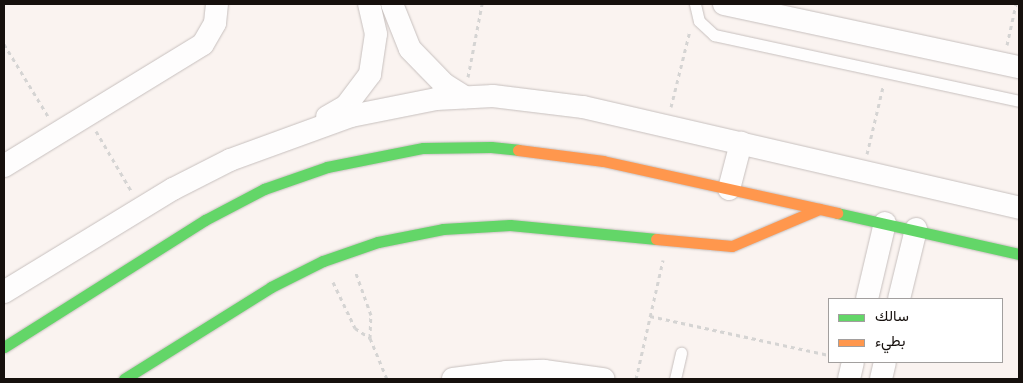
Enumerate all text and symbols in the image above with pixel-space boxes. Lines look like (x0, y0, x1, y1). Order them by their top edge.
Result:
legend (828, 298, 1003, 363)
text: سالك (875, 307, 909, 325)
text: بطيء (875, 332, 905, 350)

